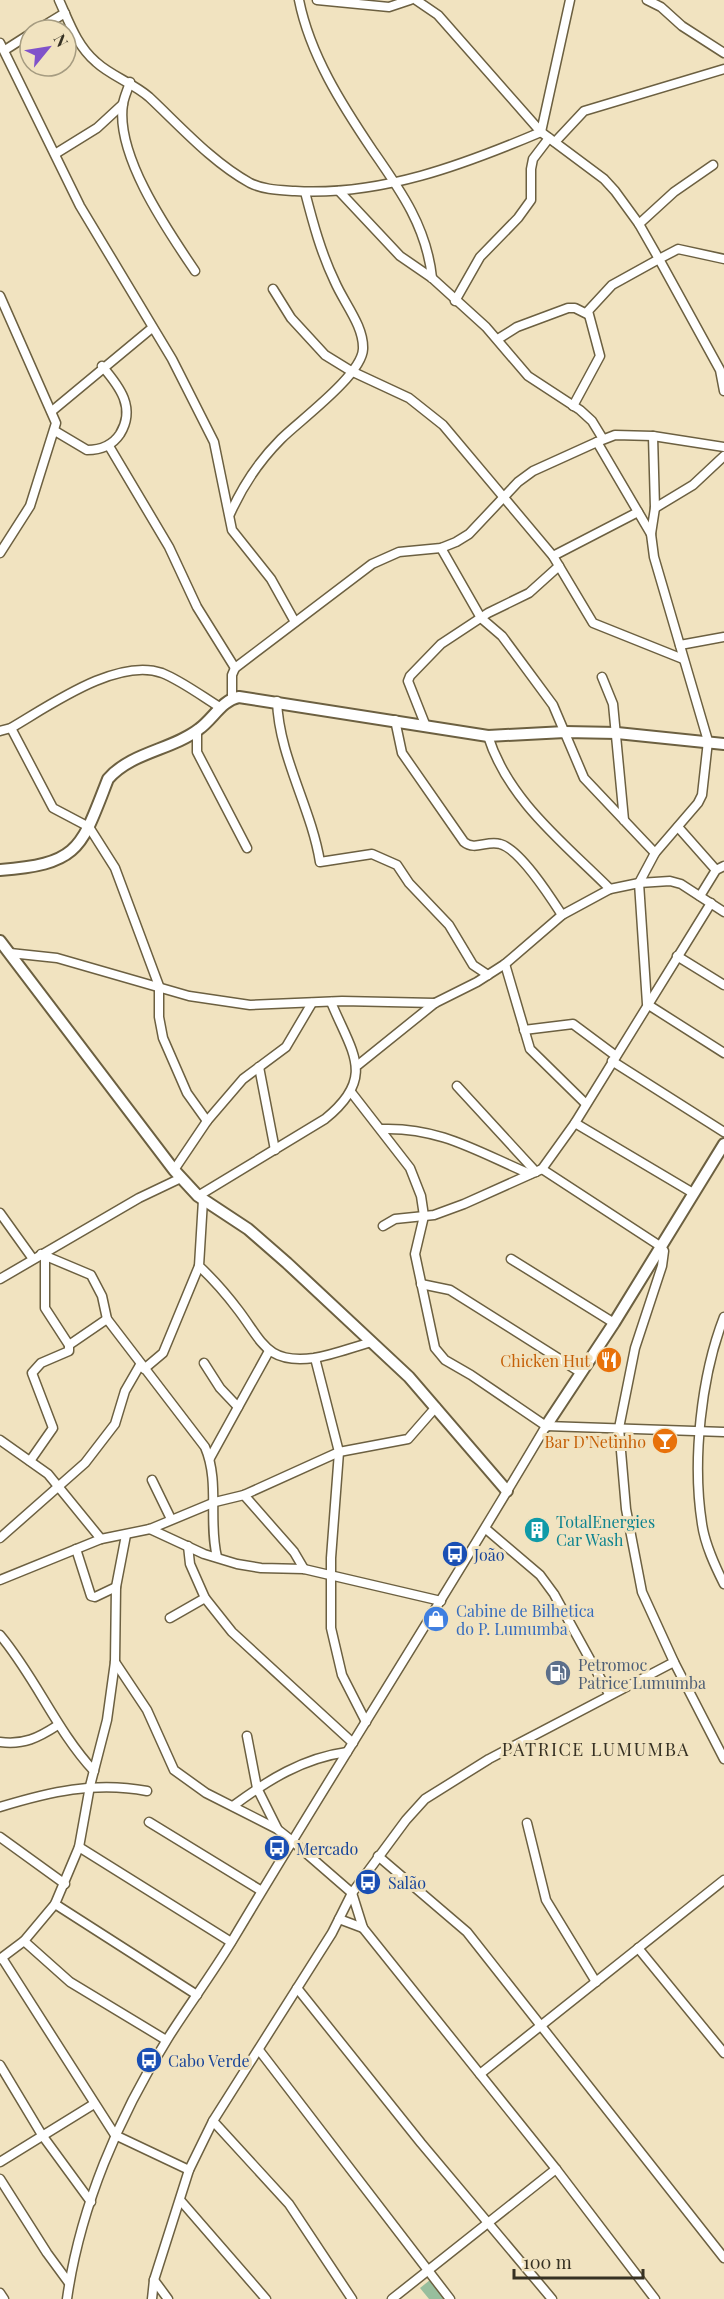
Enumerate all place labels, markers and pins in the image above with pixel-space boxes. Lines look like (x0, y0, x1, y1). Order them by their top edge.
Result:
restaurant icon: Chicken Hut (594, 1345, 624, 1375)
place label: Chicken Hut (500, 1350, 590, 1371)
bar icon: Bar D’Netinho (650, 1426, 680, 1456)
place label: Bar D’Netinho (545, 1431, 646, 1452)
place label: TotalEnergies Car Wash (556, 1511, 655, 1550)
building icon: TotalEnergies Car Wash (522, 1515, 552, 1545)
bus stop icon: João (440, 1539, 470, 1569)
place label: João (473, 1544, 505, 1565)
place label: Cabine de Bilhetica do P. Lumumba (456, 1600, 594, 1639)
shop icon: Cabine de Bilhetica do P. Lumumba (421, 1604, 451, 1634)
place label: Petromoc Patrice Lumumba (578, 1654, 706, 1693)
fuel station icon: Petromoc Patrice Lumumba (543, 1658, 573, 1688)
bus stop icon: Mercado (262, 1833, 292, 1863)
place label: Mercado (296, 1838, 359, 1859)
bus stop icon: Salão (353, 1867, 383, 1897)
place label: Salão (388, 1872, 426, 1893)
bus stop icon: Cabo Verde (134, 2045, 164, 2075)
place label: Cabo Verde (168, 2050, 250, 2071)

